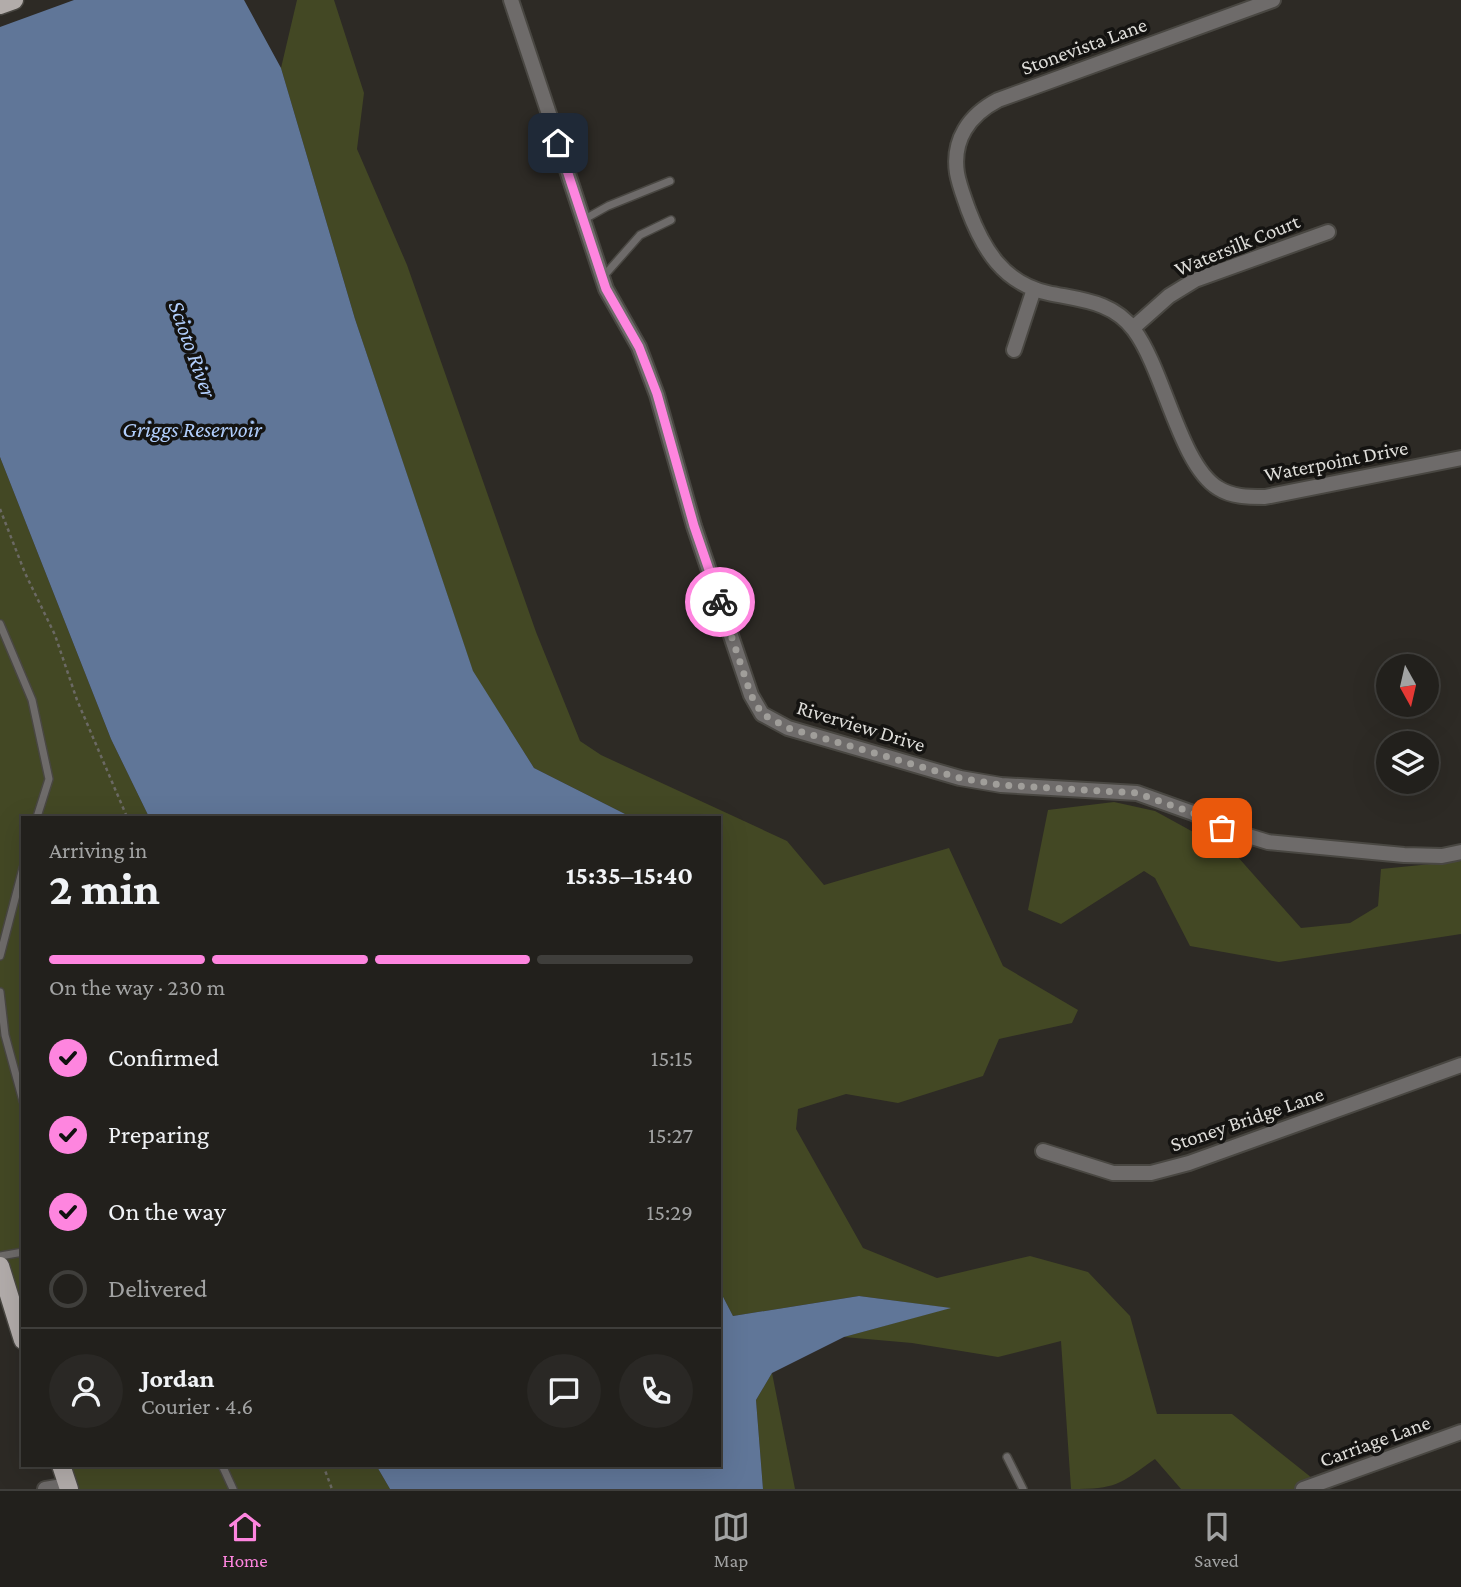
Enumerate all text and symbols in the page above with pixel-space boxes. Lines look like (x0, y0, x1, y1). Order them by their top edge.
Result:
street label: Stonevista Lane (1018, 12, 1150, 80)
pin (528, 113, 588, 173)
icon: home (539, 124, 577, 162)
street label: Watersilk Court (1171, 209, 1304, 281)
water label: Scioto River (164, 297, 223, 402)
water label: Griggs Reservoir (122, 416, 263, 442)
street label: Waterpoint Drive (1262, 435, 1410, 487)
courier (685, 567, 755, 637)
icon: bike (701, 583, 739, 621)
north arrow (1376, 654, 1438, 718)
map controls (1376, 654, 1439, 794)
street label: Riverview Drive (794, 695, 928, 757)
button: layers (1376, 731, 1439, 794)
pin (1192, 798, 1252, 858)
icon: bag (1203, 809, 1241, 847)
text: Arriving in (49, 837, 147, 863)
text: 15:35–15:40 (566, 861, 693, 890)
text: 2 min (49, 863, 160, 914)
text: On the way · 230 m (49, 974, 225, 1000)
icon: check (49, 1039, 87, 1077)
text: Confirmed (108, 1043, 219, 1072)
text: 15:15 (651, 1045, 693, 1071)
street label: Stoney Bridge Lane (1167, 1082, 1327, 1156)
icon: check (49, 1116, 87, 1154)
text: Preparing (108, 1120, 209, 1149)
text: 15:27 (648, 1122, 693, 1148)
icon: check (49, 1193, 87, 1231)
text: On the way (108, 1197, 226, 1226)
text: 15:29 (647, 1199, 693, 1225)
text: Delivered (108, 1274, 207, 1303)
button: person (49, 1354, 123, 1428)
button: chat (527, 1354, 601, 1428)
button: phone (619, 1354, 693, 1428)
text: Jordan (141, 1364, 215, 1393)
text: Courier · 4.6 (141, 1393, 253, 1419)
street label: Carriage Lane (1316, 1410, 1434, 1472)
tab: Home (222, 1508, 268, 1571)
tab: Map (712, 1508, 750, 1571)
tab: Saved (1194, 1508, 1239, 1571)

